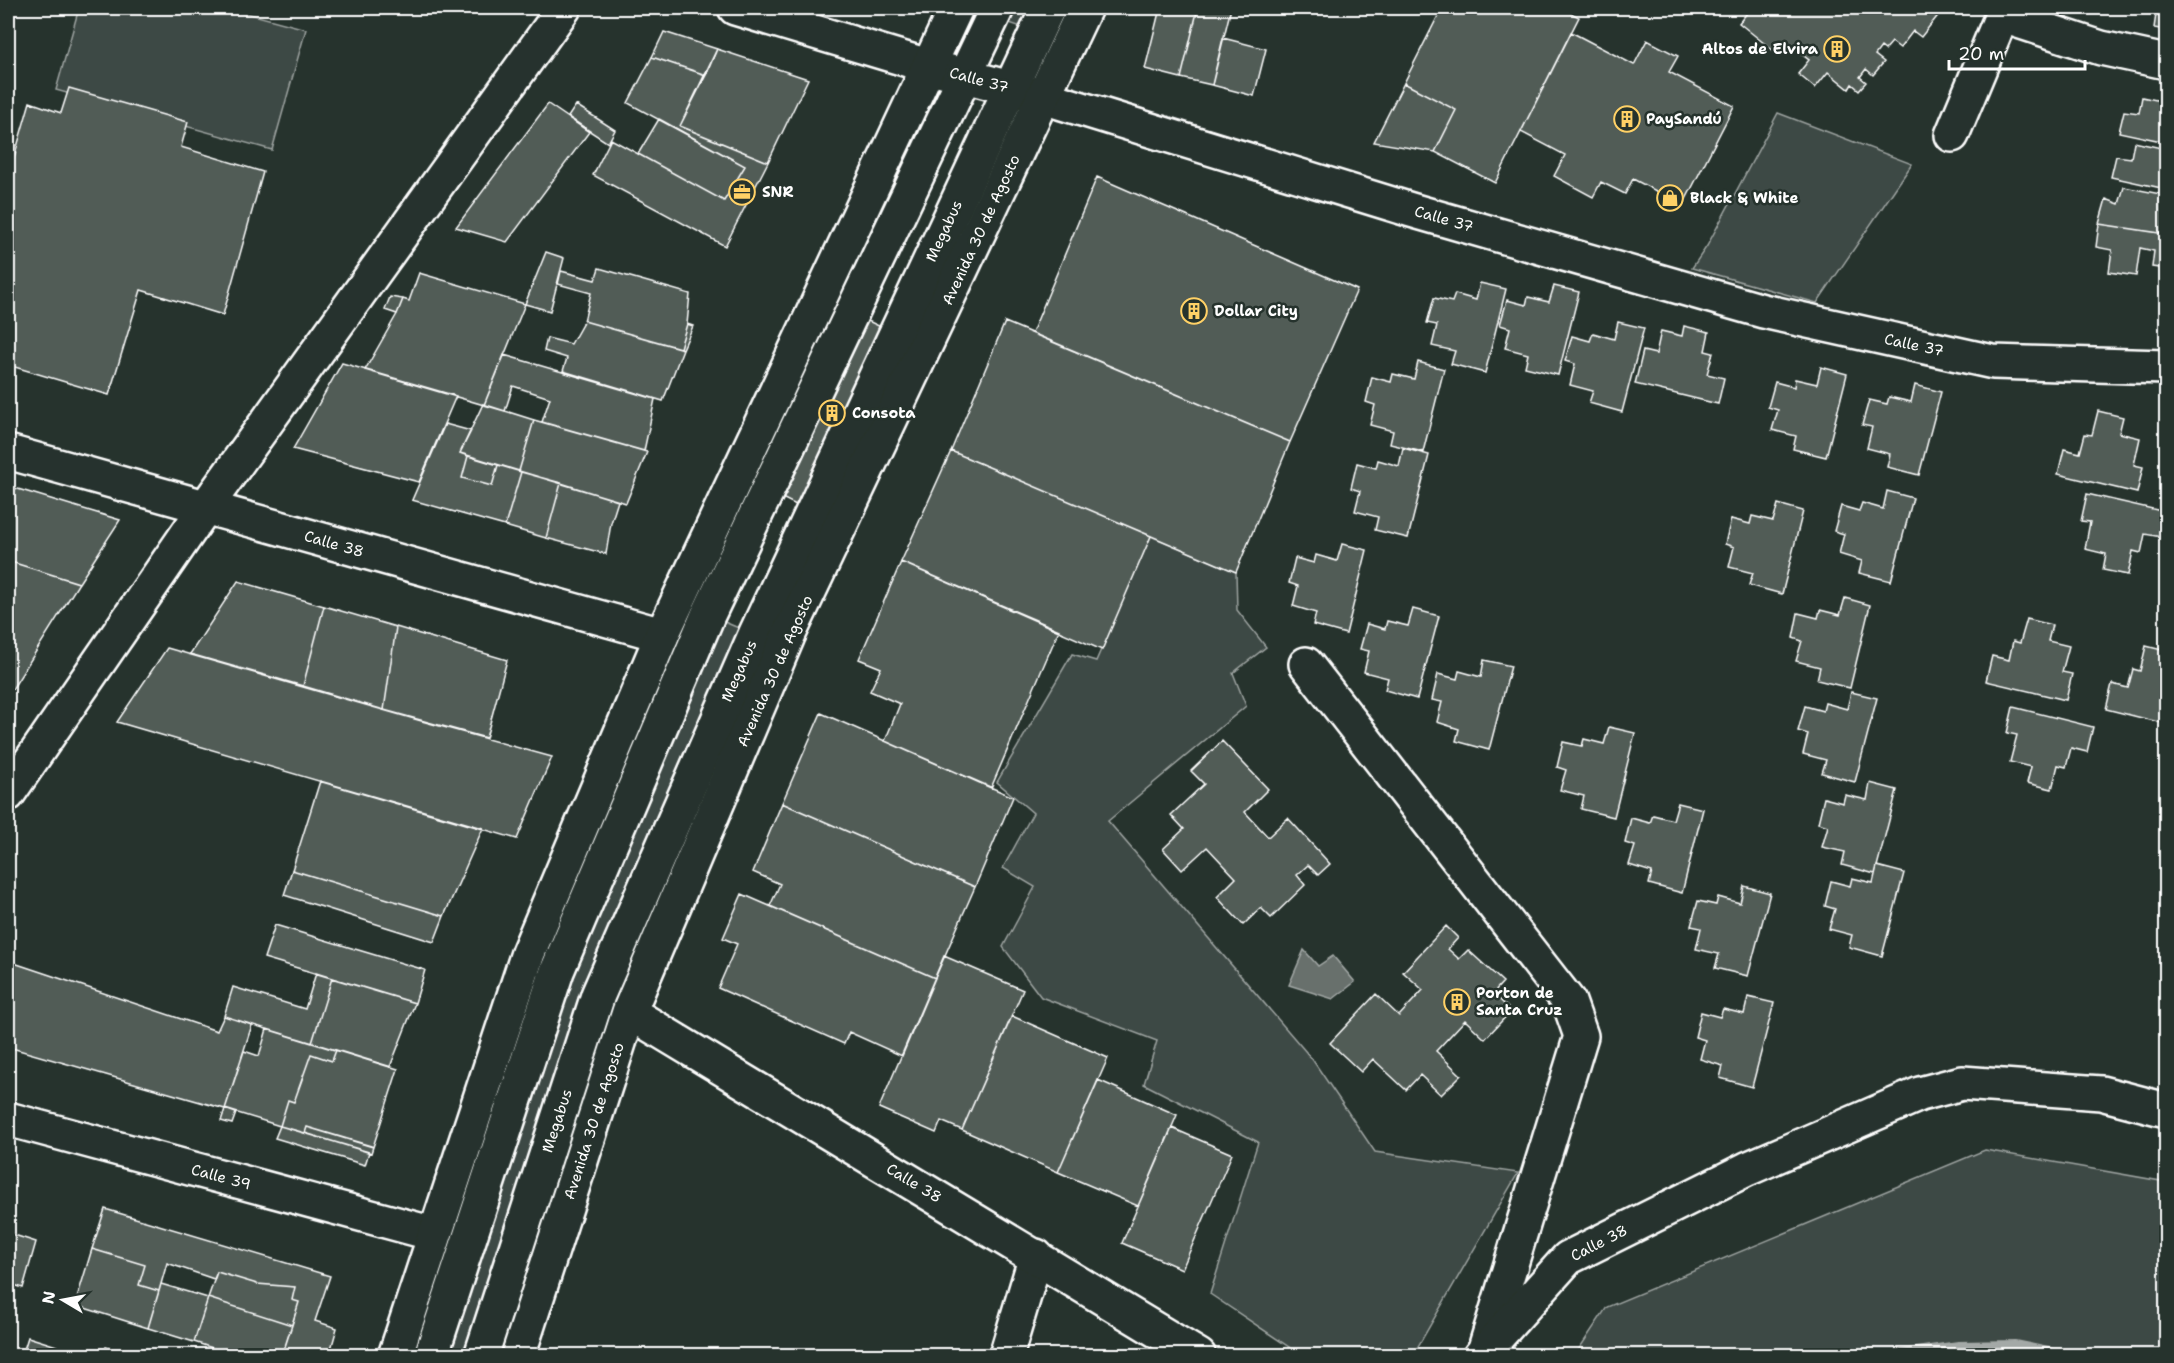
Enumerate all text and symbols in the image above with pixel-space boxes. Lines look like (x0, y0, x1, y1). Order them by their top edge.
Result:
scale bar (1949, 33, 2086, 71)
building icon: Altos de Elvira (1822, 34, 1852, 64)
place label: Altos de Elvira (1702, 39, 1819, 59)
text: 20 m (1958, 42, 2004, 66)
street label: Calle 37 (947, 63, 1011, 97)
building icon: PaySandú (1612, 104, 1642, 134)
place label: PaySandú (1646, 109, 1722, 129)
street label: Avenida 30 de Agosto (937, 152, 1025, 308)
office icon: SNR (727, 177, 757, 207)
place label: SNR (762, 182, 793, 202)
shop icon: Black & White (1655, 183, 1685, 213)
place label: Black & White (1690, 188, 1798, 208)
street label: Megabus (921, 197, 967, 265)
street label: Calle 37 (1412, 201, 1476, 237)
building icon: Dollar City (1179, 296, 1209, 326)
place label: Dollar City (1214, 301, 1298, 321)
street label: Calle 37 (1882, 329, 1946, 361)
building icon: Consota (817, 398, 847, 428)
place label: Consota (852, 403, 916, 423)
street label: Calle 38 (302, 526, 366, 562)
street label: Avenida 30 de Agosto (733, 592, 817, 750)
street label: Megabus (716, 637, 762, 705)
place label: Porton de Santa Cruz (1476, 983, 1563, 1020)
building icon: Porton de Santa Cruz (1442, 987, 1472, 1017)
street label: Avenida 30 de Agosto (559, 1040, 629, 1202)
street label: Megabus (537, 1087, 577, 1155)
street label: Calle 39 (189, 1159, 253, 1195)
street label: Calle 38 (883, 1159, 945, 1207)
street label: Calle 38 (1567, 1220, 1631, 1266)
north arrow (33, 1270, 93, 1330)
text: N (37, 1289, 60, 1306)

